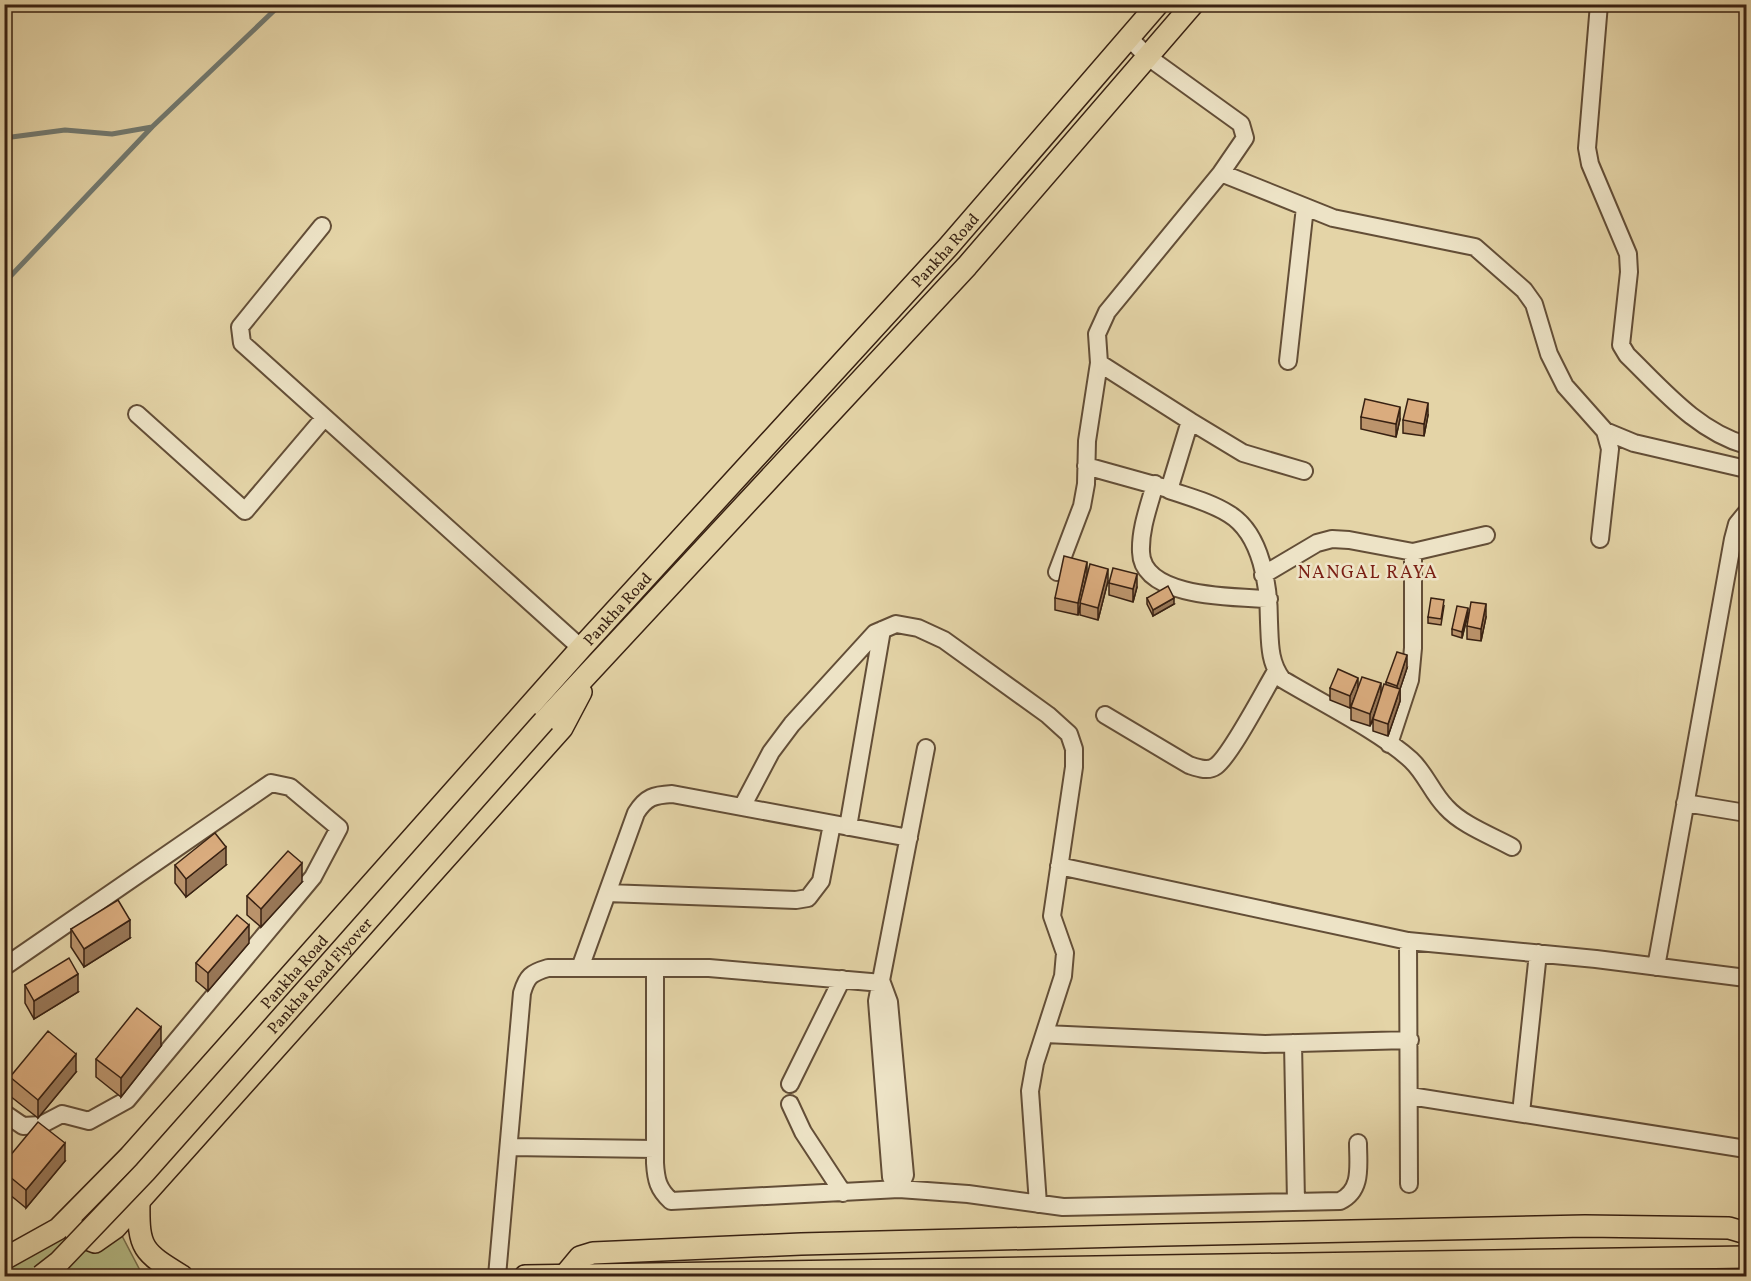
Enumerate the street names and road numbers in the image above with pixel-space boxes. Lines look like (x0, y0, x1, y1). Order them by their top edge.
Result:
street label: Pankha Road (907, 209, 985, 293)
street label: Pankha Road (579, 568, 658, 651)
street label: Pankha Road Flyover (263, 913, 378, 1040)
street label: Pankha Road (256, 931, 334, 1015)

